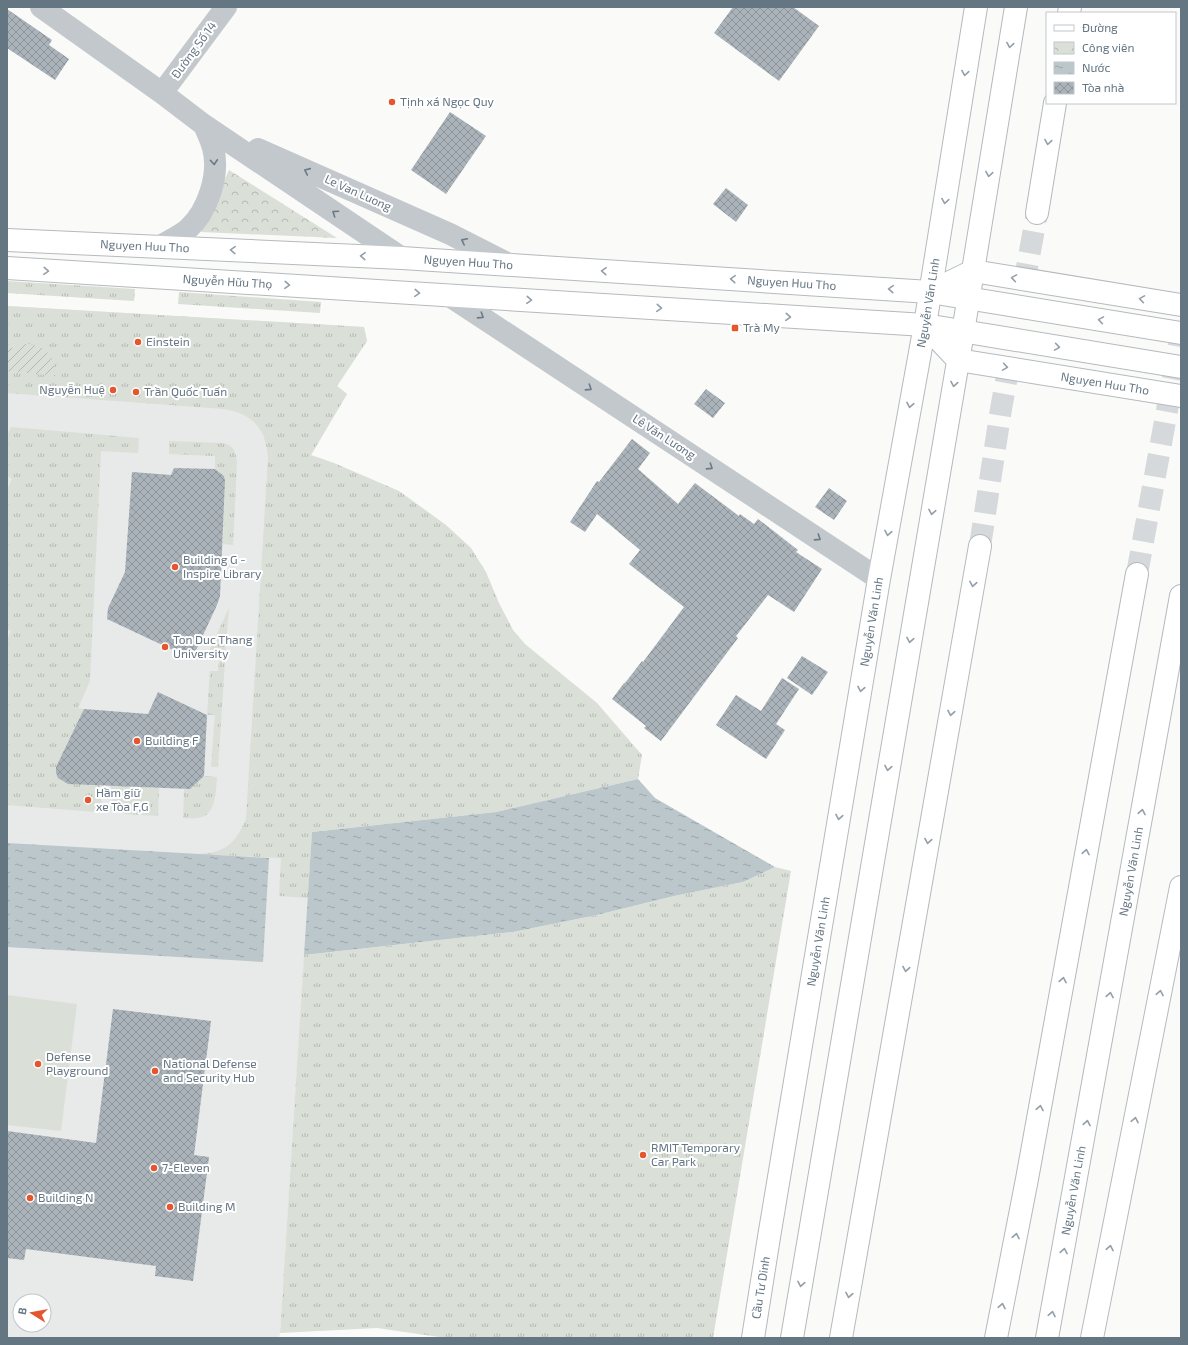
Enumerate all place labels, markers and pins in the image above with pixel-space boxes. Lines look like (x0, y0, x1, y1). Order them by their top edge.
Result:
place label: Tịnh xá Ngọc Quy (400, 94, 495, 109)
marker: Tịnh xá Ngọc Quy (387, 97, 397, 107)
place label: Trà My (743, 320, 780, 334)
marker: Trà My (730, 323, 740, 333)
place label: Einstein (146, 334, 190, 348)
marker: Einstein (133, 337, 143, 347)
place label: Nguyễn Huệ (39, 382, 105, 397)
place label: Trần Quốc Tuấn (144, 384, 227, 399)
marker: Nguyễn Huệ (108, 385, 118, 395)
marker: Trần Quốc Tuấn (131, 387, 141, 397)
place label: Building G - Inspire Library (183, 552, 262, 580)
marker: Building G - Inspire Library (170, 562, 180, 572)
place label: Ton Duc Thang University (173, 632, 253, 660)
marker: Ton Duc Thang University (160, 642, 170, 652)
place label: Building F (145, 733, 199, 747)
marker: Building F (132, 736, 142, 746)
place label: Hầm giữ xe Tòa F,G (96, 785, 149, 813)
marker: Hầm giữ xe Tòa F,G (83, 795, 93, 805)
place label: Defense Playground (46, 1049, 108, 1077)
place label: National Defense and Security Hub (163, 1056, 257, 1084)
marker: Defense Playground (33, 1059, 43, 1069)
marker: National Defense and Security Hub (150, 1066, 160, 1076)
place label: RMIT Temporary Car Park (651, 1140, 741, 1168)
marker: RMIT Temporary Car Park (638, 1150, 648, 1160)
place label: 7-Eleven (162, 1160, 210, 1174)
marker: 7-Eleven (149, 1163, 159, 1173)
place label: Building N (38, 1190, 93, 1204)
marker: Building N (25, 1193, 35, 1203)
place label: Building M (178, 1199, 236, 1213)
marker: Building M (165, 1202, 175, 1212)

